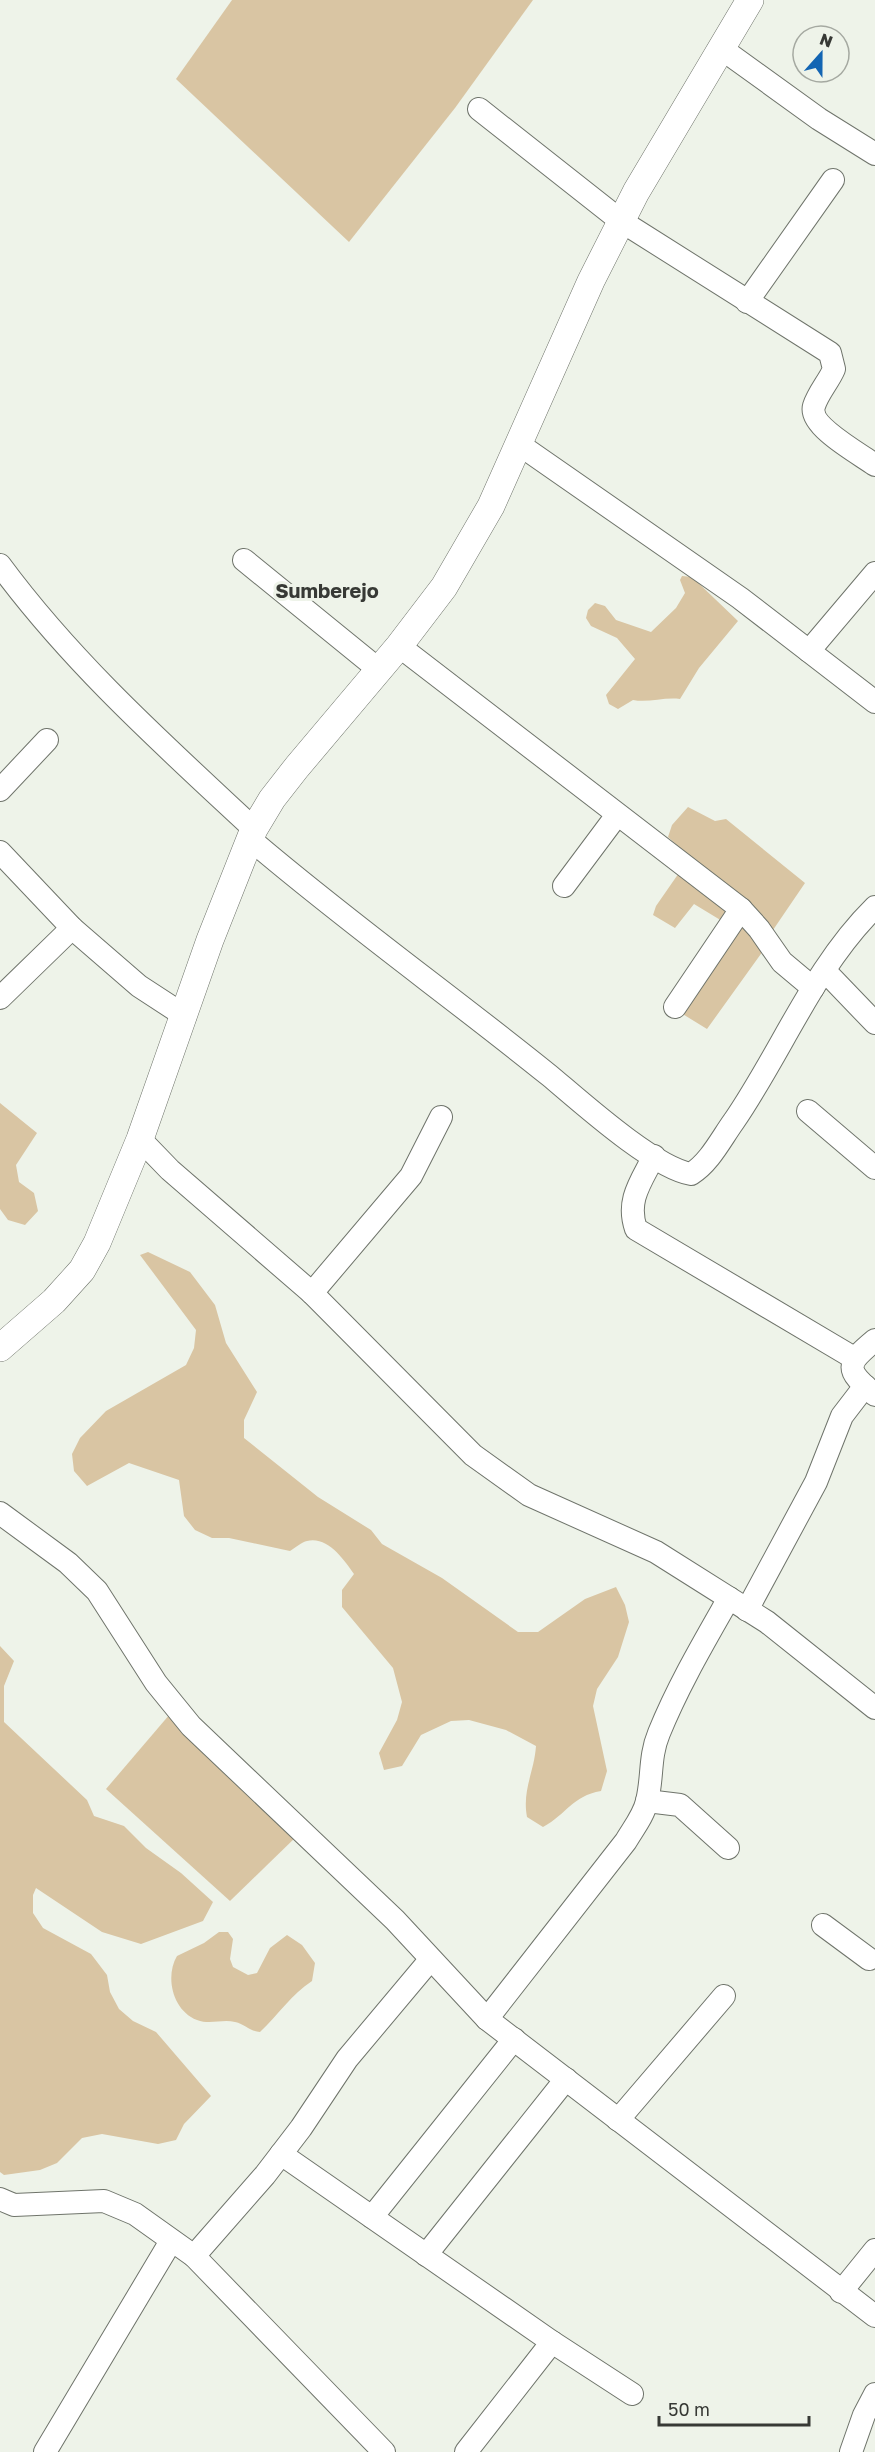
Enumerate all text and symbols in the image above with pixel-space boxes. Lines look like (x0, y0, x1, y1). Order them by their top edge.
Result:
north arrow (791, 24, 851, 84)
text: N (817, 28, 836, 52)
district label: Sumberejo (275, 578, 379, 602)
scale bar (659, 2389, 809, 2427)
text: 50 m (668, 2398, 710, 2420)

